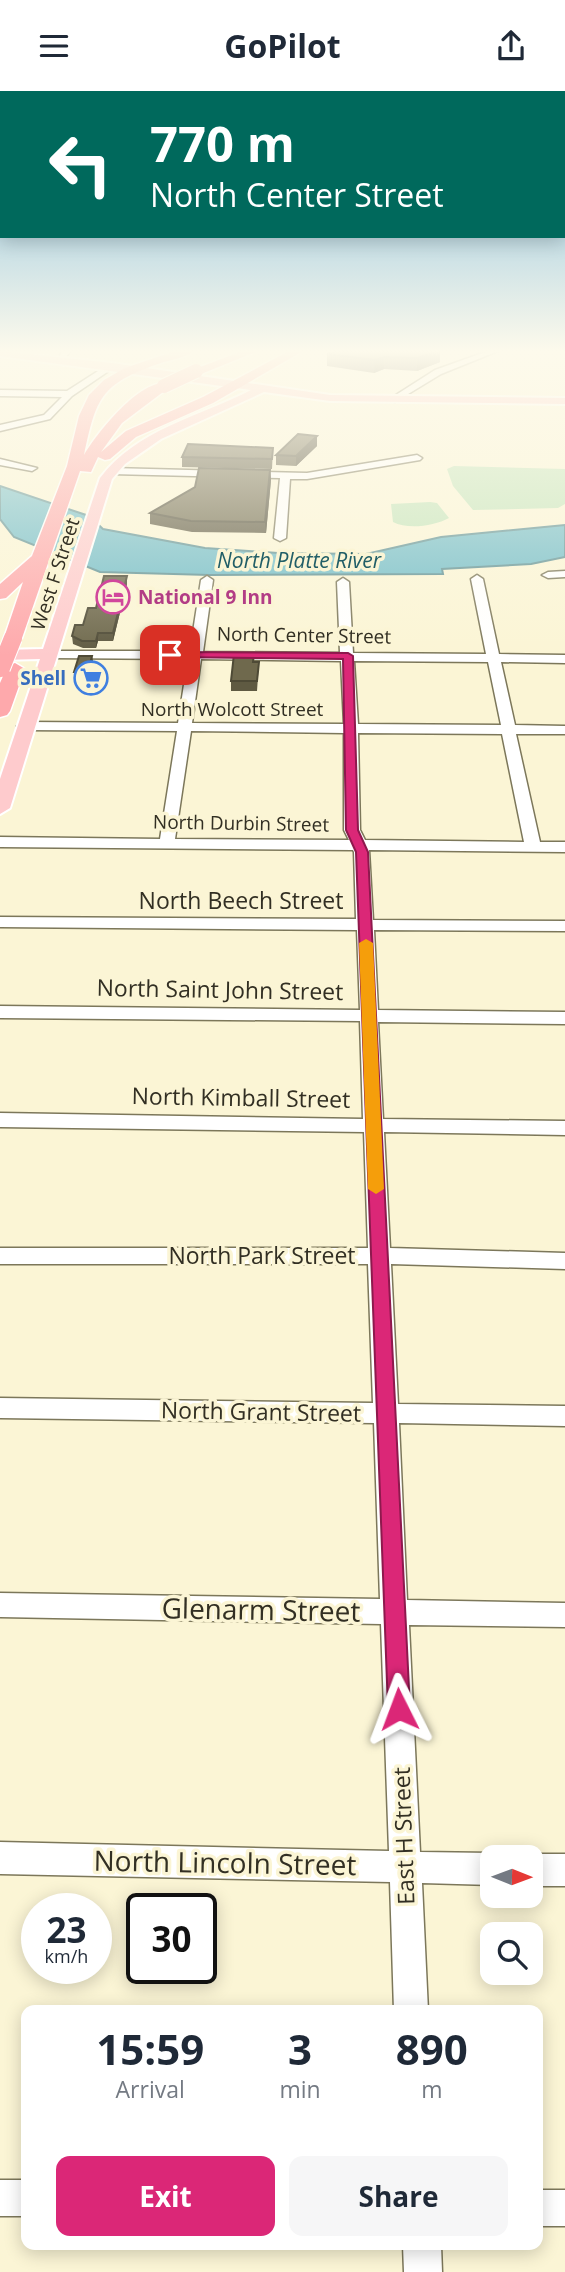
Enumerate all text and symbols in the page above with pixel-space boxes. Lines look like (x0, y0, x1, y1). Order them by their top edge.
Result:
text: GoPilot (224, 24, 341, 67)
icon: menu (35, 27, 73, 65)
icon: share (492, 27, 530, 65)
text: 770 m (150, 110, 295, 176)
icon: left (35, 119, 126, 210)
text: North Center Street (150, 173, 444, 216)
street label: West F Street (25, 514, 85, 634)
water label: North Platte River (217, 546, 382, 574)
hotel icon: National 9 Inn (94, 578, 132, 616)
place label: National 9 Inn (138, 584, 273, 610)
street label: North Center Street (217, 620, 392, 650)
pin (140, 625, 200, 685)
icon: arrive (151, 636, 189, 674)
supermarket icon: Shell (72, 659, 110, 697)
place label: Shell (20, 665, 66, 691)
street label: North Wolcott Street (141, 696, 324, 722)
street label: North Durbin Street (153, 808, 330, 838)
street label: North Beech Street (139, 884, 343, 916)
street label: North Saint John Street (96, 971, 344, 1007)
street label: North Kimball Street (131, 1079, 351, 1115)
street label: North Park Street (168, 1239, 356, 1271)
street label: North Grant Street (161, 1393, 361, 1429)
street label: Glenarm Street (161, 1588, 361, 1630)
position arrow (362, 1672, 436, 1746)
street label: East H Street (385, 1767, 421, 1905)
street label: North Lincoln Street (93, 1841, 357, 1883)
north arrow (480, 1845, 542, 1907)
map controls (480, 1845, 543, 1985)
speed limit sign: 30 (126, 1893, 217, 1984)
text: 23 (46, 1906, 87, 1953)
button: search (480, 1922, 543, 1985)
text: km/h (45, 1944, 88, 1968)
text: 15:59 (96, 2020, 204, 2077)
text: 3 (288, 2020, 312, 2077)
text: 890 (396, 2020, 468, 2077)
text: Arrival (116, 2073, 185, 2105)
text: min (279, 2073, 321, 2105)
text: m (421, 2073, 442, 2105)
button: Exit (56, 2156, 275, 2236)
button: Share (289, 2156, 508, 2236)

